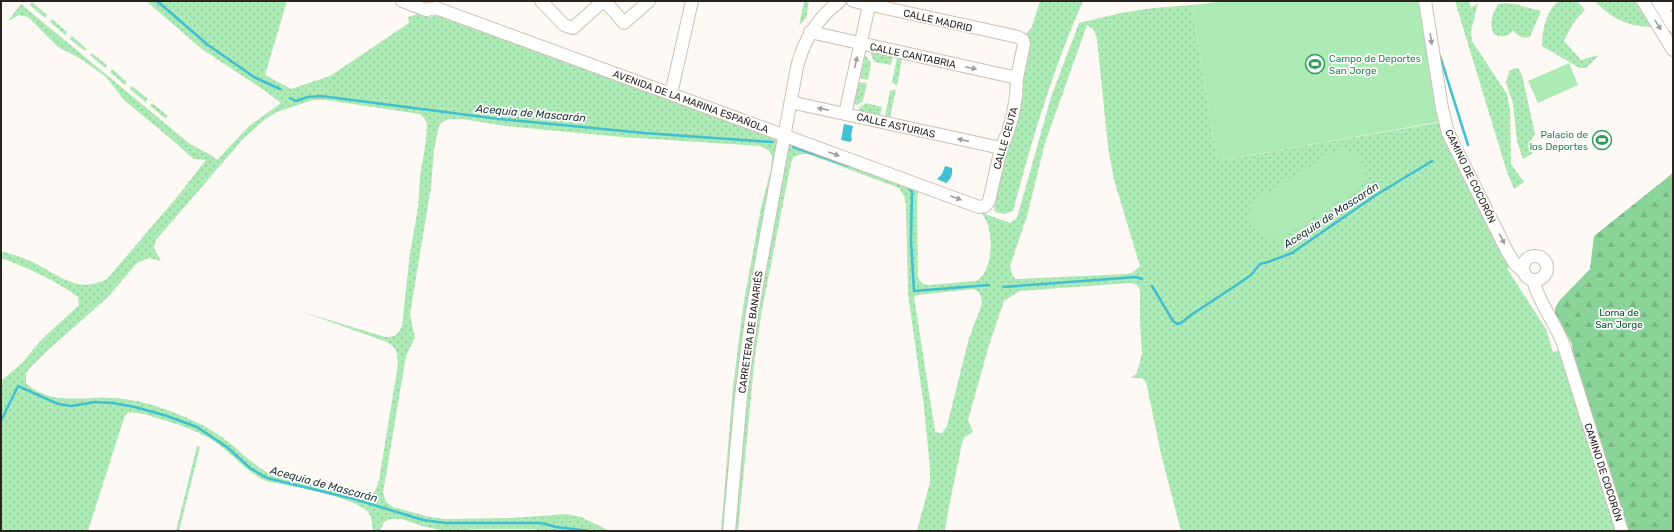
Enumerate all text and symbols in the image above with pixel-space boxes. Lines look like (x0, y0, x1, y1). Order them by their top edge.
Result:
street label: CALLE MADRID (902, 7, 974, 35)
one-way arrow (1654, 20, 1662, 30)
one-way arrow (1428, 33, 1434, 46)
street label: CALLE CANTABRIA (869, 41, 957, 71)
sports icon: Campo de Deportes San Jorge (1304, 53, 1326, 75)
place label: Campo de Deportes San Jorge (1329, 53, 1421, 77)
one-way arrow (853, 56, 859, 68)
one-way arrow (965, 65, 978, 71)
street label: AVENIDA DE LA MARINA ESPAÑOLA (611, 68, 770, 136)
water label: Acequia de Mascarán (474, 102, 587, 125)
one-way arrow (816, 105, 829, 111)
street label: CALLE CEUTA (991, 105, 1021, 171)
street label: CALLE ASTURIAS (855, 111, 936, 141)
street label: CAMINO DE COCORÓN (1442, 128, 1498, 225)
place label: Palacio de los Deportes (1530, 129, 1588, 153)
sports icon: Palacio de los Deportes (1591, 129, 1613, 151)
one-way arrow (957, 136, 969, 142)
one-way arrow (829, 151, 841, 157)
water label: Acequia de Mascarán (1281, 180, 1381, 252)
one-way arrow (951, 196, 963, 202)
one-way arrow (1498, 233, 1505, 245)
street label: CARRETERA DE BANARIÉS (736, 270, 766, 394)
park label: Loma de San Jorge (1595, 307, 1643, 331)
street label: CAMINO DE COCORÓN (1581, 422, 1625, 523)
water label: Acequia de Mascarán (268, 464, 379, 505)

